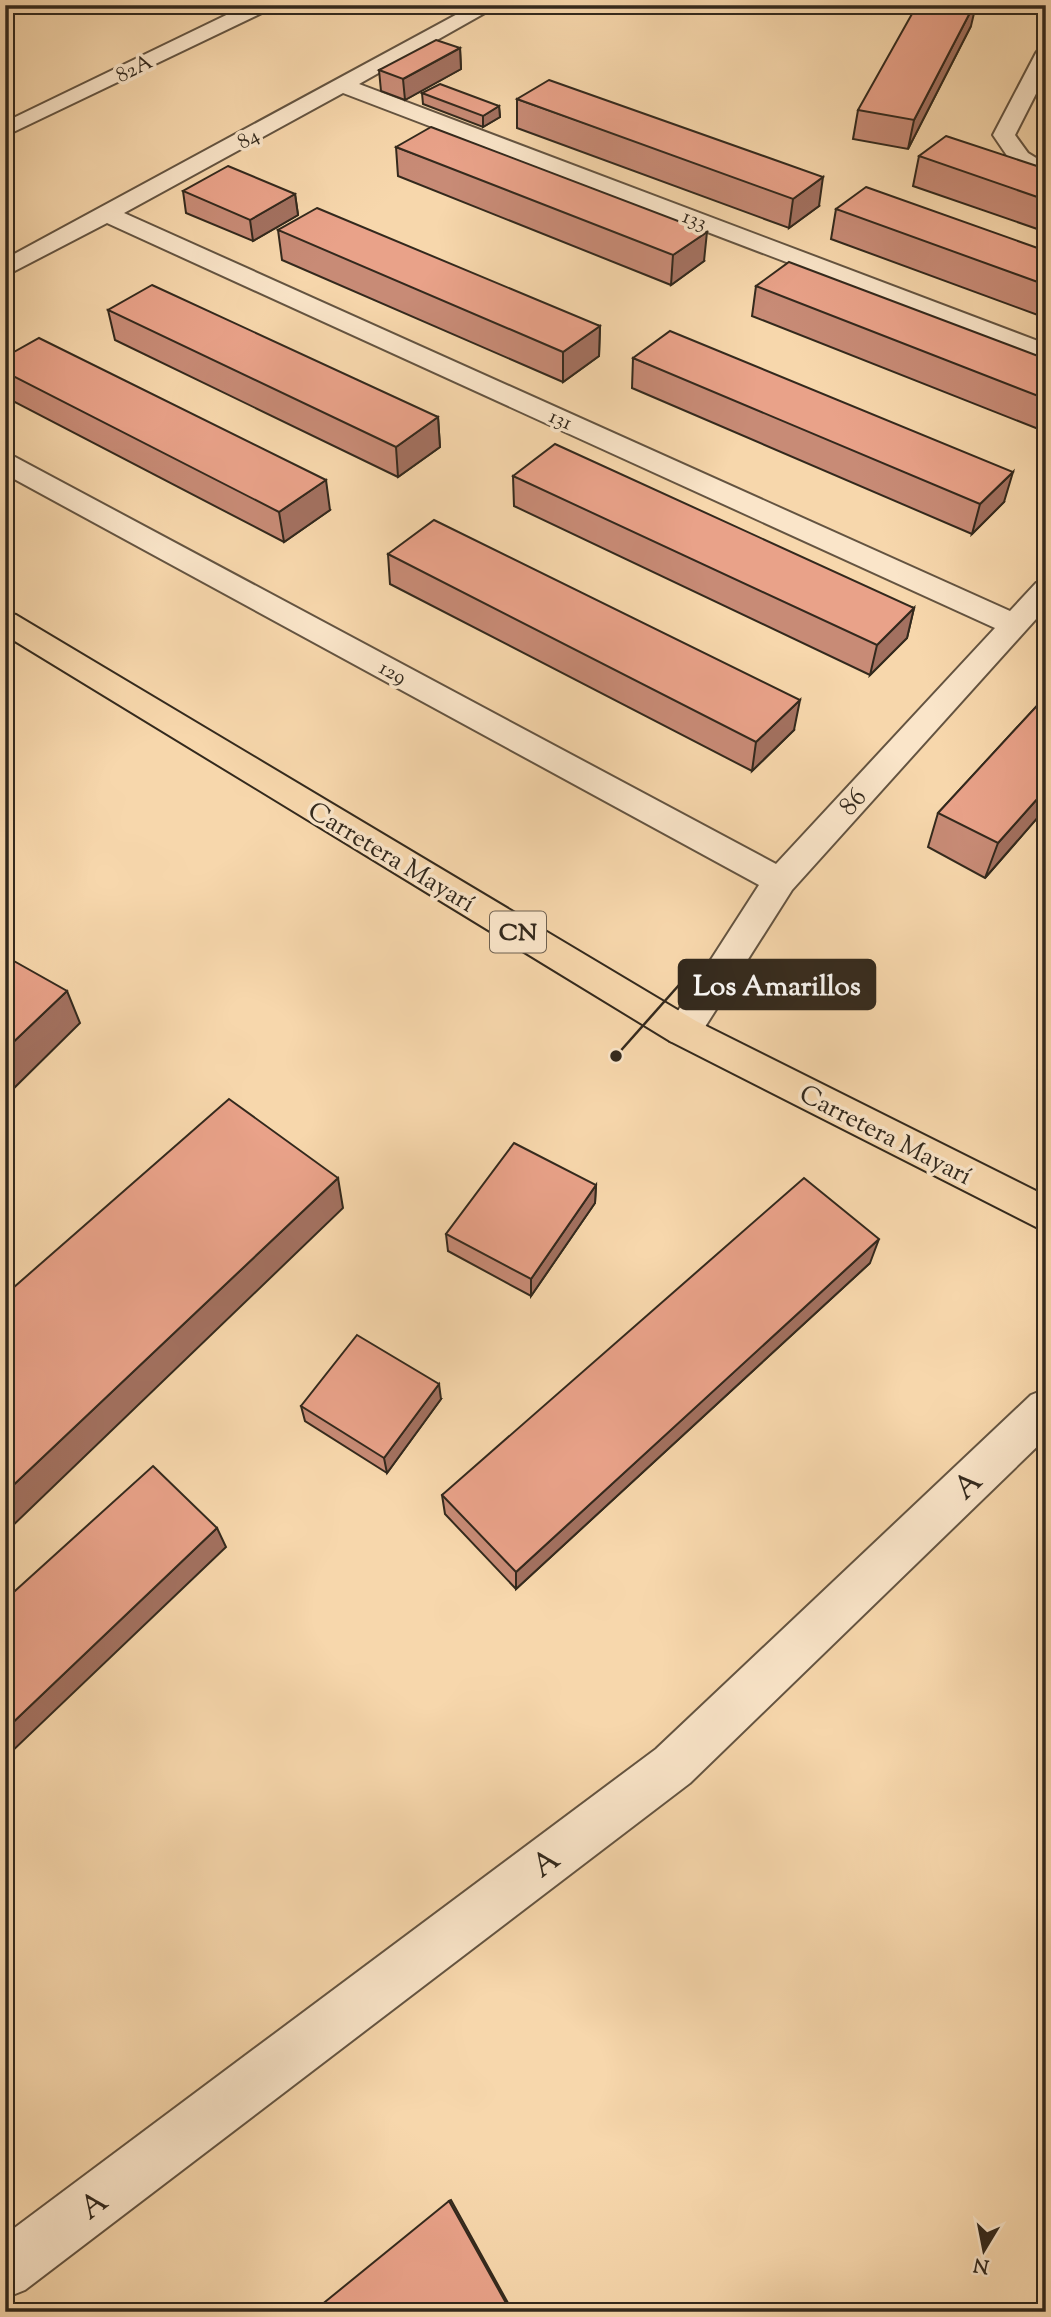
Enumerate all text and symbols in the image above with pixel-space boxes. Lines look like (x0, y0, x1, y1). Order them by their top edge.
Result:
street label: 82A (112, 48, 158, 91)
street label: 84 (233, 122, 265, 158)
street label: 133 (678, 203, 711, 239)
street label: 131 (544, 402, 577, 439)
street label: 129 (373, 654, 411, 693)
street label: 86 (831, 781, 876, 825)
street label: Carretera Mayarí (300, 794, 481, 923)
road number: CN (490, 912, 546, 952)
callout: Los Amarillos (679, 960, 875, 1009)
text: Los Amarillos (693, 968, 861, 1008)
street label: Carretera Mayarí (792, 1077, 978, 1196)
street label: A (944, 1461, 994, 1512)
street label: A (523, 1838, 571, 1891)
street label: A (71, 2180, 119, 2233)
north arrow (950, 2216, 1020, 2286)
text: N (972, 2250, 991, 2279)

